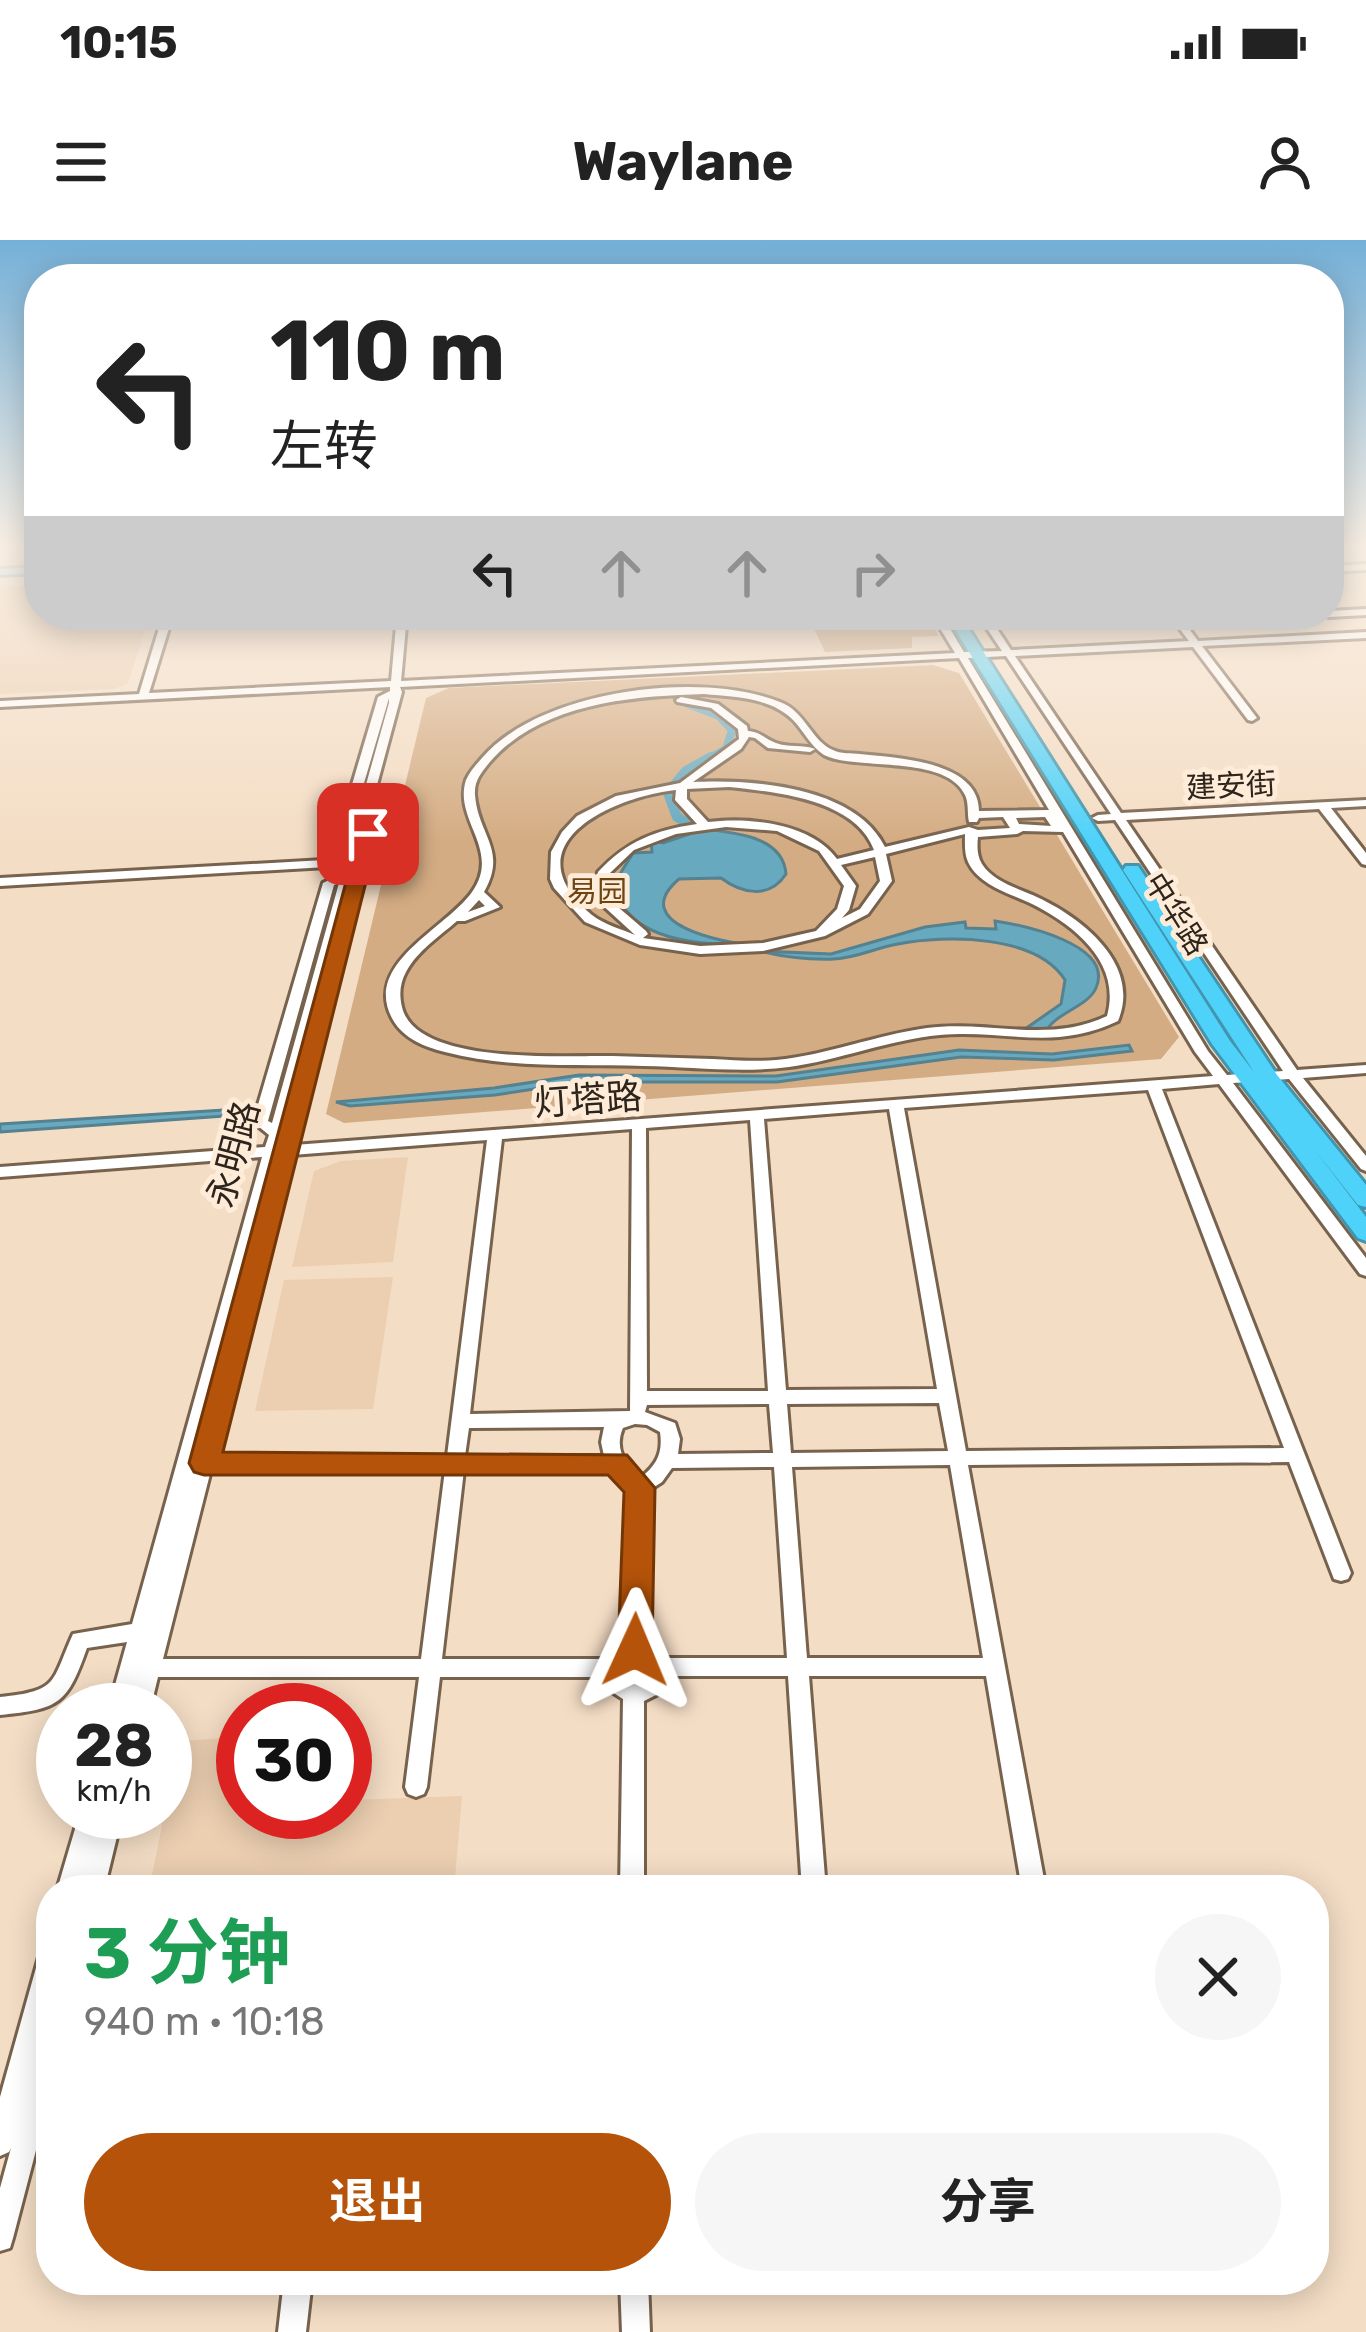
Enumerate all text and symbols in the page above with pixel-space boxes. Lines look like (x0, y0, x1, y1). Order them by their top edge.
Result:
text: 10:15 (60, 16, 178, 69)
icon: menu (48, 129, 114, 195)
icon: person (1252, 129, 1318, 195)
text: Waylane (572, 130, 794, 194)
text: 110 m (270, 301, 505, 401)
icon: left (72, 312, 228, 468)
text: 左转 (270, 415, 378, 479)
icon: left (462, 540, 528, 606)
icon: ahead (588, 540, 654, 606)
icon: ahead (714, 540, 780, 606)
icon: right (840, 540, 906, 606)
street label: 建安街 (1185, 766, 1277, 806)
pin (317, 783, 419, 885)
icon: arrive (335, 801, 401, 867)
street label: 中华路 (1137, 866, 1215, 962)
park label: 易园 (567, 874, 627, 910)
street label: 灯塔路 (533, 1074, 643, 1125)
street label: 永明路 (199, 1096, 268, 1212)
position arrow (572, 1587, 698, 1713)
speed limit sign: 30 (216, 1683, 372, 1839)
text: 28 (74, 1710, 154, 1781)
text: km/h (77, 1773, 151, 1809)
text: 3 分钟 (84, 1911, 291, 1996)
button: close (1155, 1914, 1281, 2040)
text: 940 m · 10:18 (84, 1999, 325, 2045)
button: 退出 (84, 2133, 671, 2271)
button: 分享 (695, 2133, 1281, 2271)

